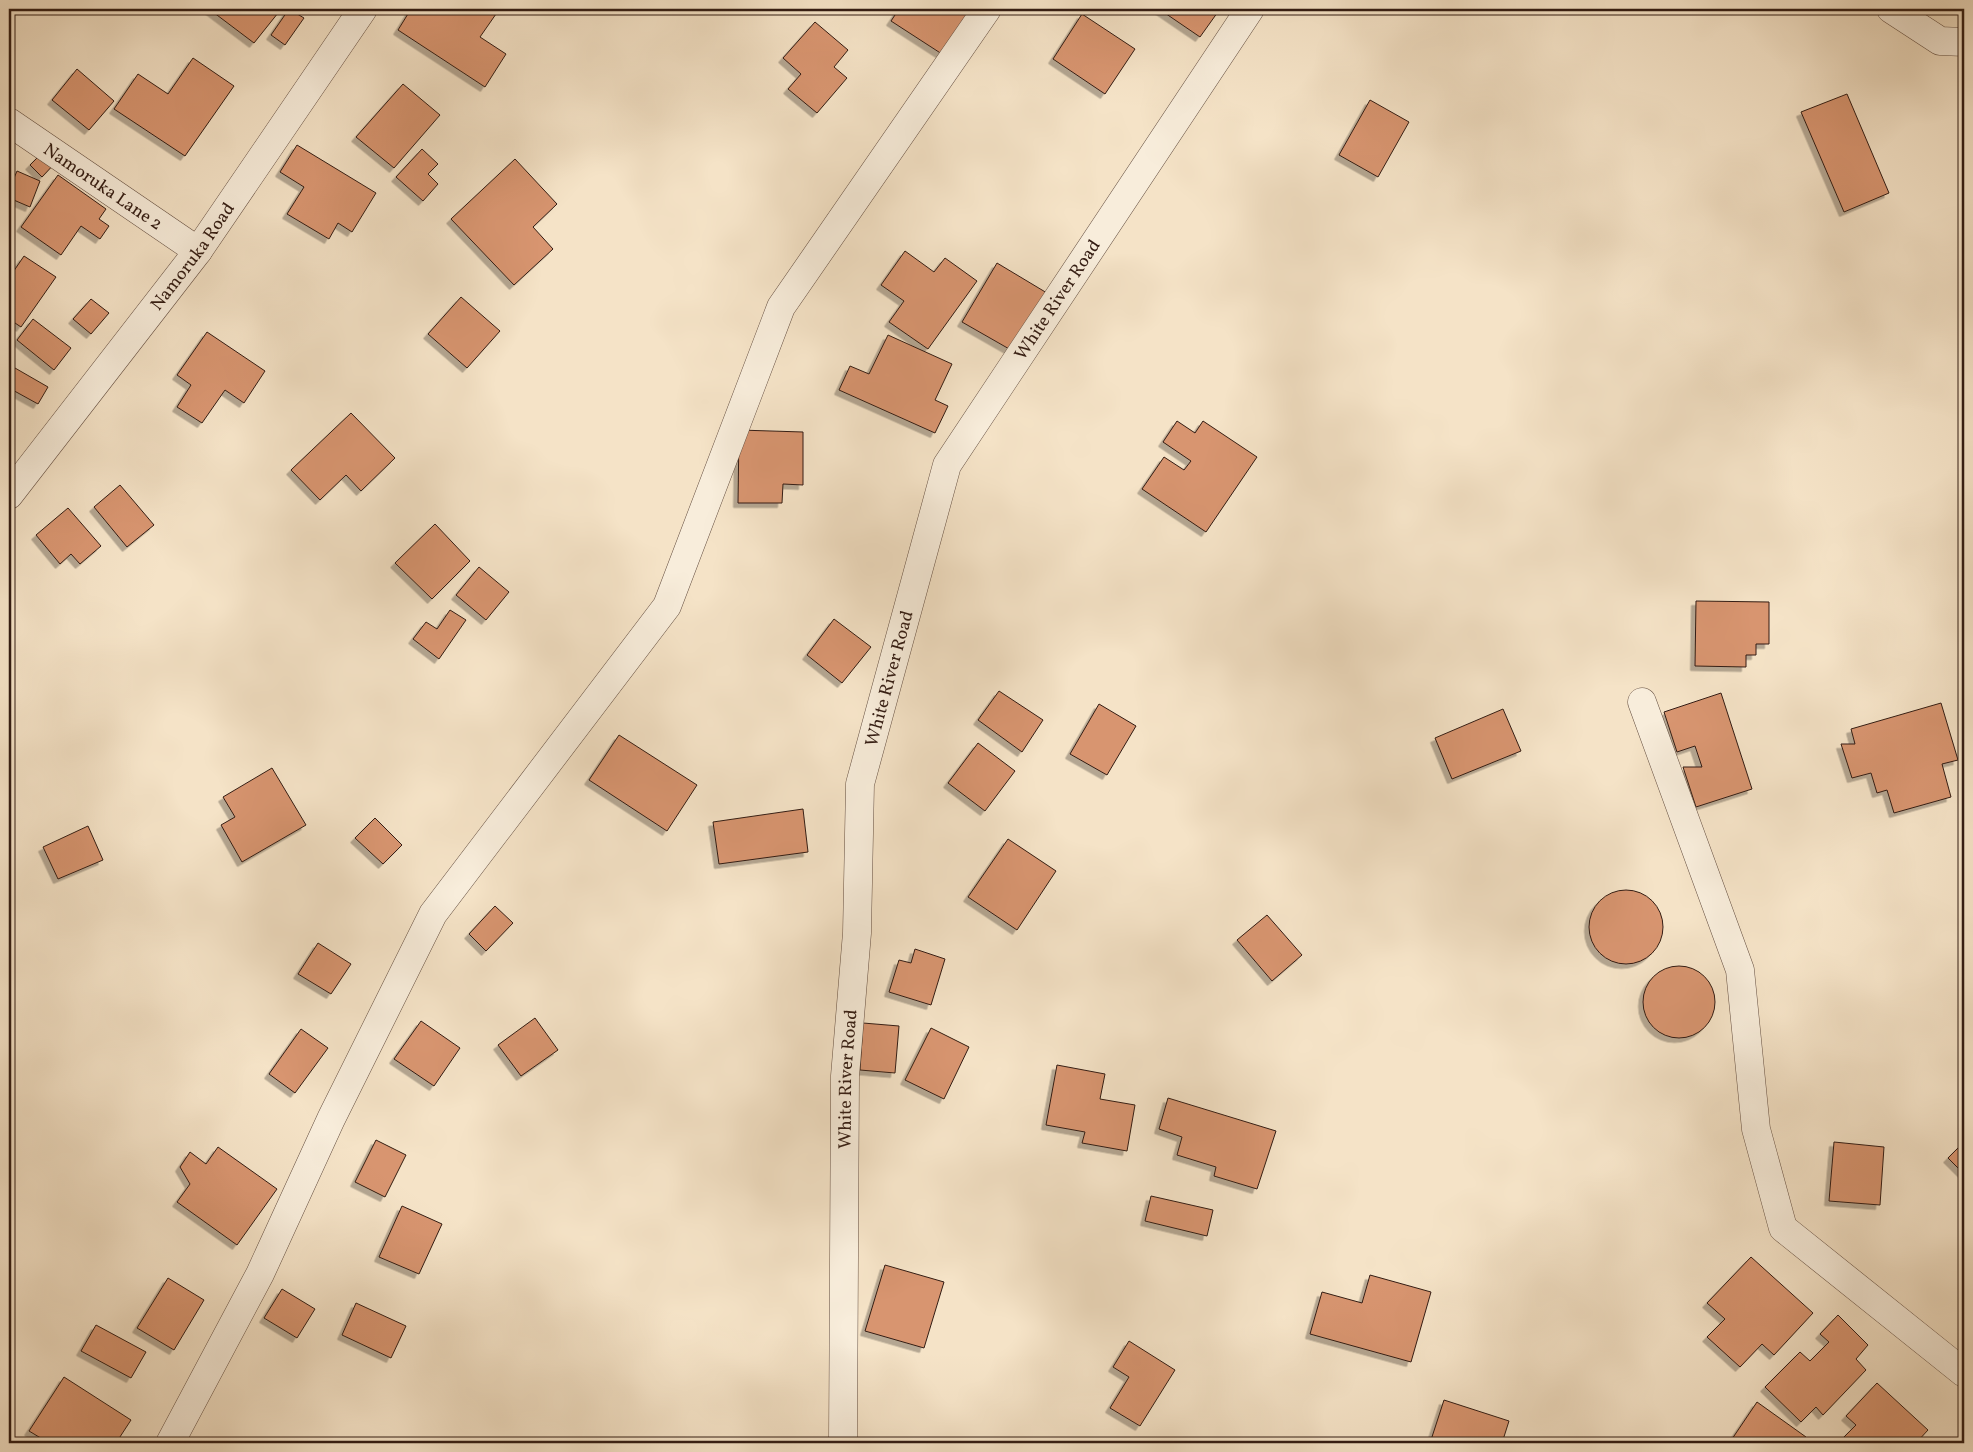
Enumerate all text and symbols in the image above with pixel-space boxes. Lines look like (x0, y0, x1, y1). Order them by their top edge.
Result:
street label: Namoruka Lane 2 (38, 138, 167, 237)
street label: Namoruka Road (145, 198, 241, 316)
street label: White River Road (1009, 235, 1107, 365)
street label: White River Road (860, 608, 921, 749)
street label: White River Road (834, 1008, 865, 1149)

